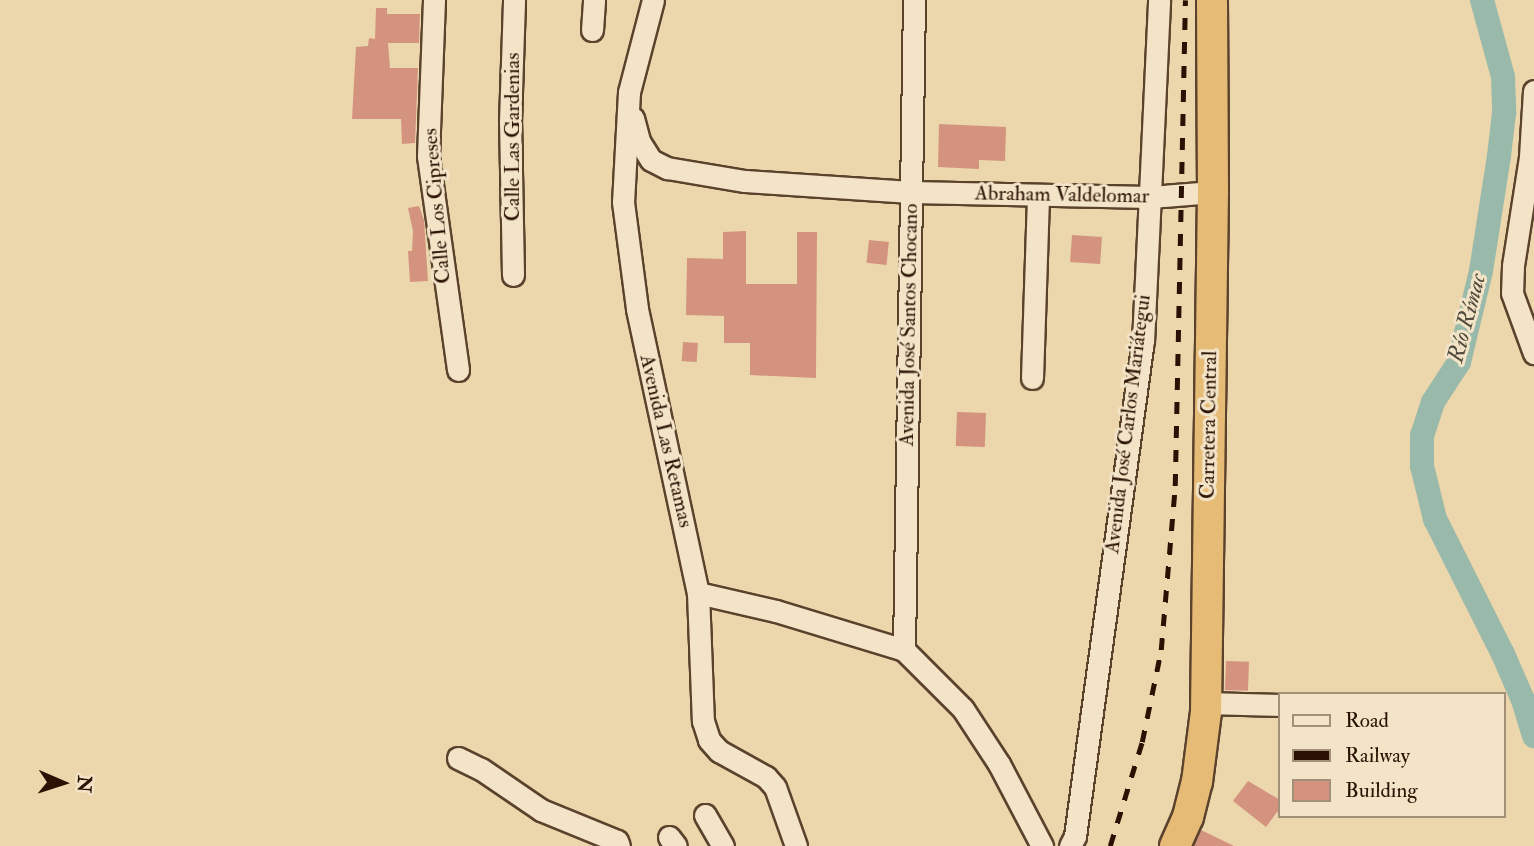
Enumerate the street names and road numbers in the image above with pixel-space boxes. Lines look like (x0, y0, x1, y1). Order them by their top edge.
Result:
street label: Calle Las Gardenias (500, 53, 526, 221)
street label: Calle Los Cipreses (418, 127, 456, 285)
street label: Abraham Valdelomar (974, 181, 1150, 209)
street label: Avenida José Santos Chocano (894, 203, 924, 447)
street label: Avenida José Carlos Mariátegui (1100, 293, 1156, 555)
street label: Carretera Central (1195, 351, 1223, 499)
street label: Avenida Las Retamas (634, 352, 698, 530)

